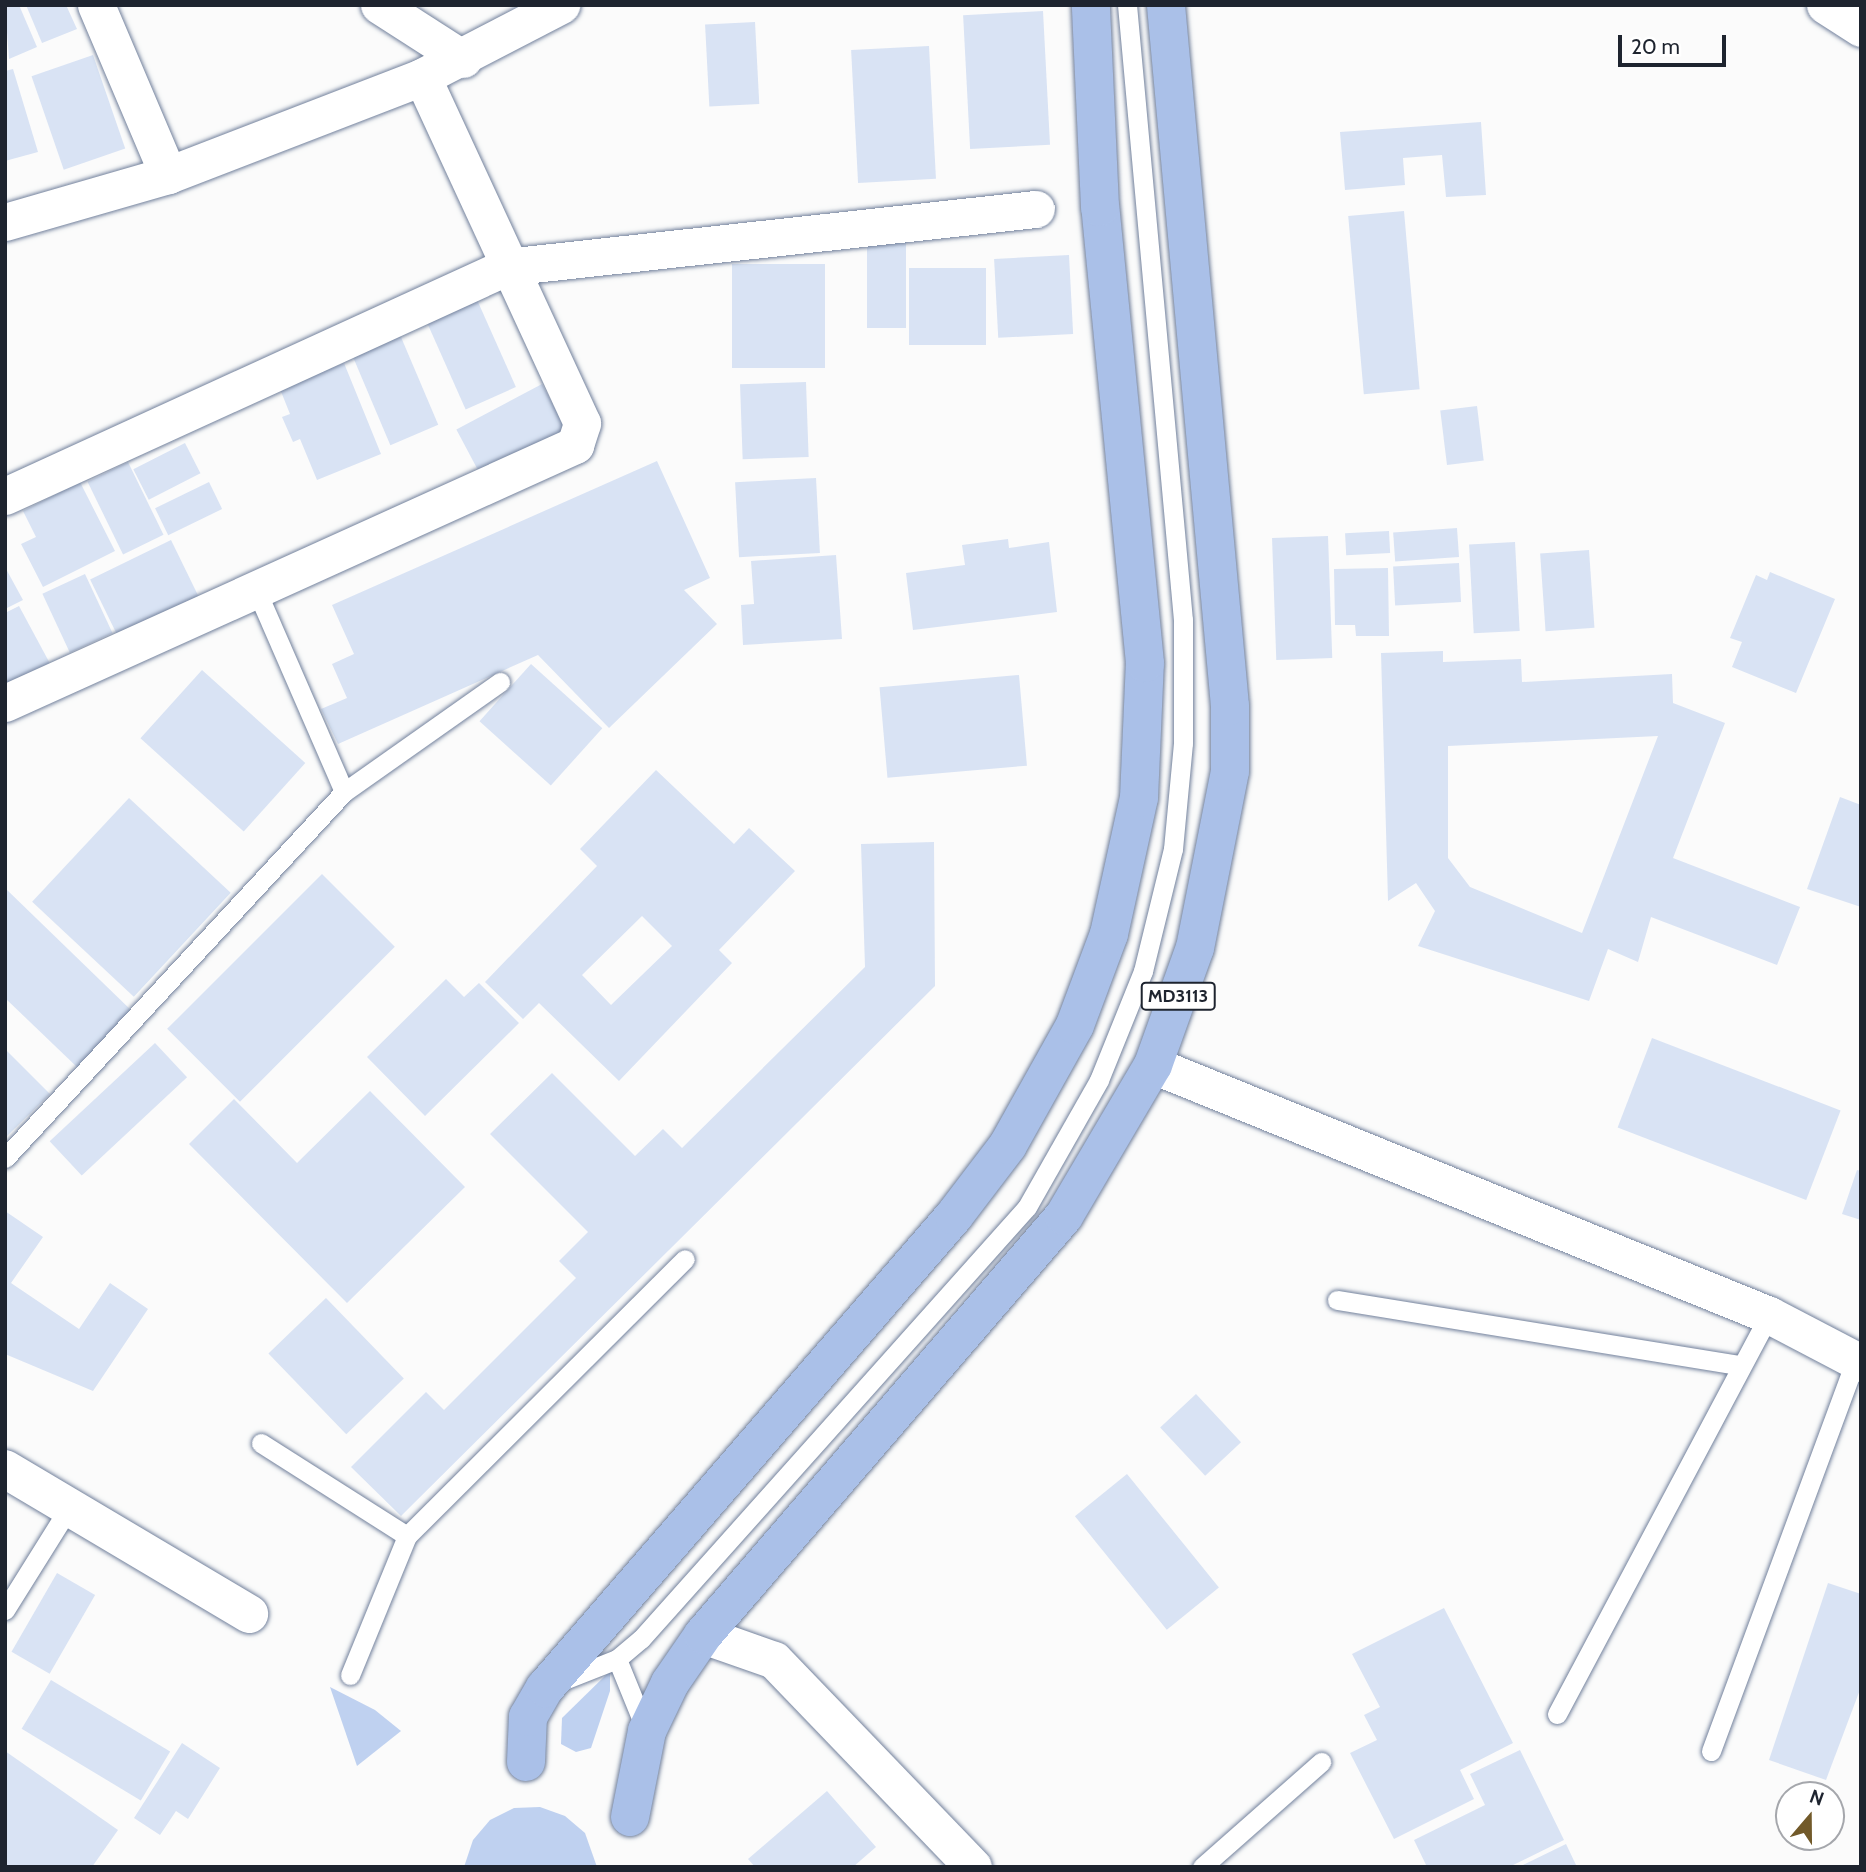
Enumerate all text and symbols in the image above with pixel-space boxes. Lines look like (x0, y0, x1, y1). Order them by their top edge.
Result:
scale bar (1621, 21, 1730, 65)
text: 20 m (1631, 34, 1680, 59)
road number: MD3113 (1140, 981, 1216, 1010)
north arrow (1775, 1781, 1845, 1851)
text: N (1806, 1785, 1827, 1811)

